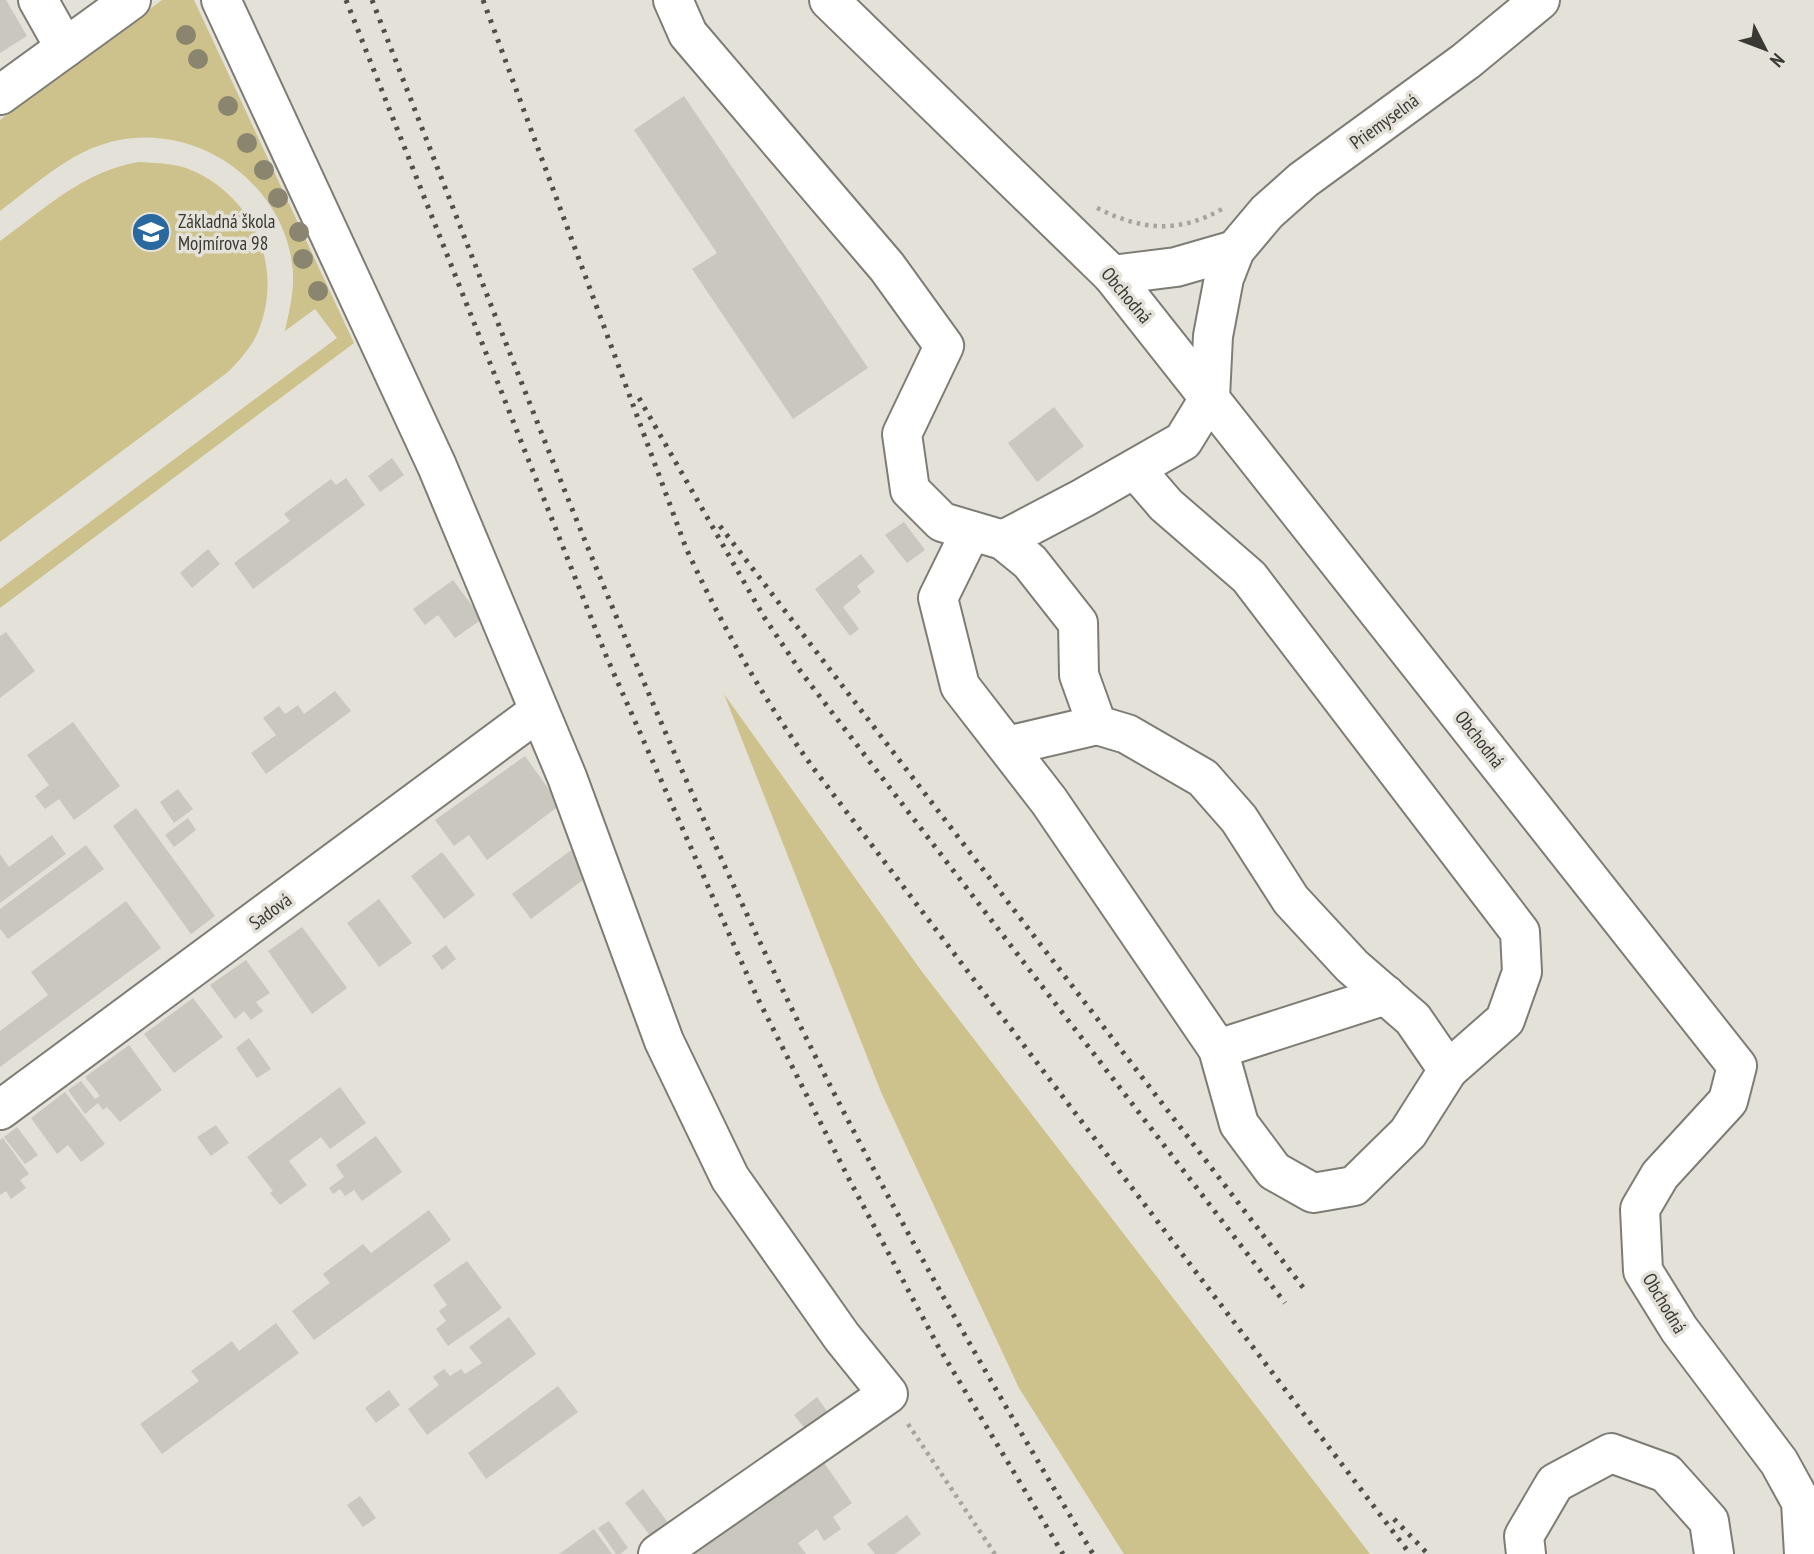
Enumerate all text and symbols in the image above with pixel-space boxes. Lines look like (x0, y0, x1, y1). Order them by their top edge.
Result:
north arrow (1730, 14, 1800, 84)
text: N (1765, 49, 1790, 72)
street label: Priemyselná (1345, 88, 1423, 154)
place label: Základná škola Mojmírova 98 (178, 209, 275, 255)
school or university icon: Základná škola Mojmírova 98 (130, 211, 172, 253)
street label: Obchodná (1097, 262, 1157, 328)
street label: Obchodná (1450, 706, 1510, 772)
street label: Sadová (244, 887, 296, 935)
street label: Obchodná (1638, 1268, 1692, 1338)

